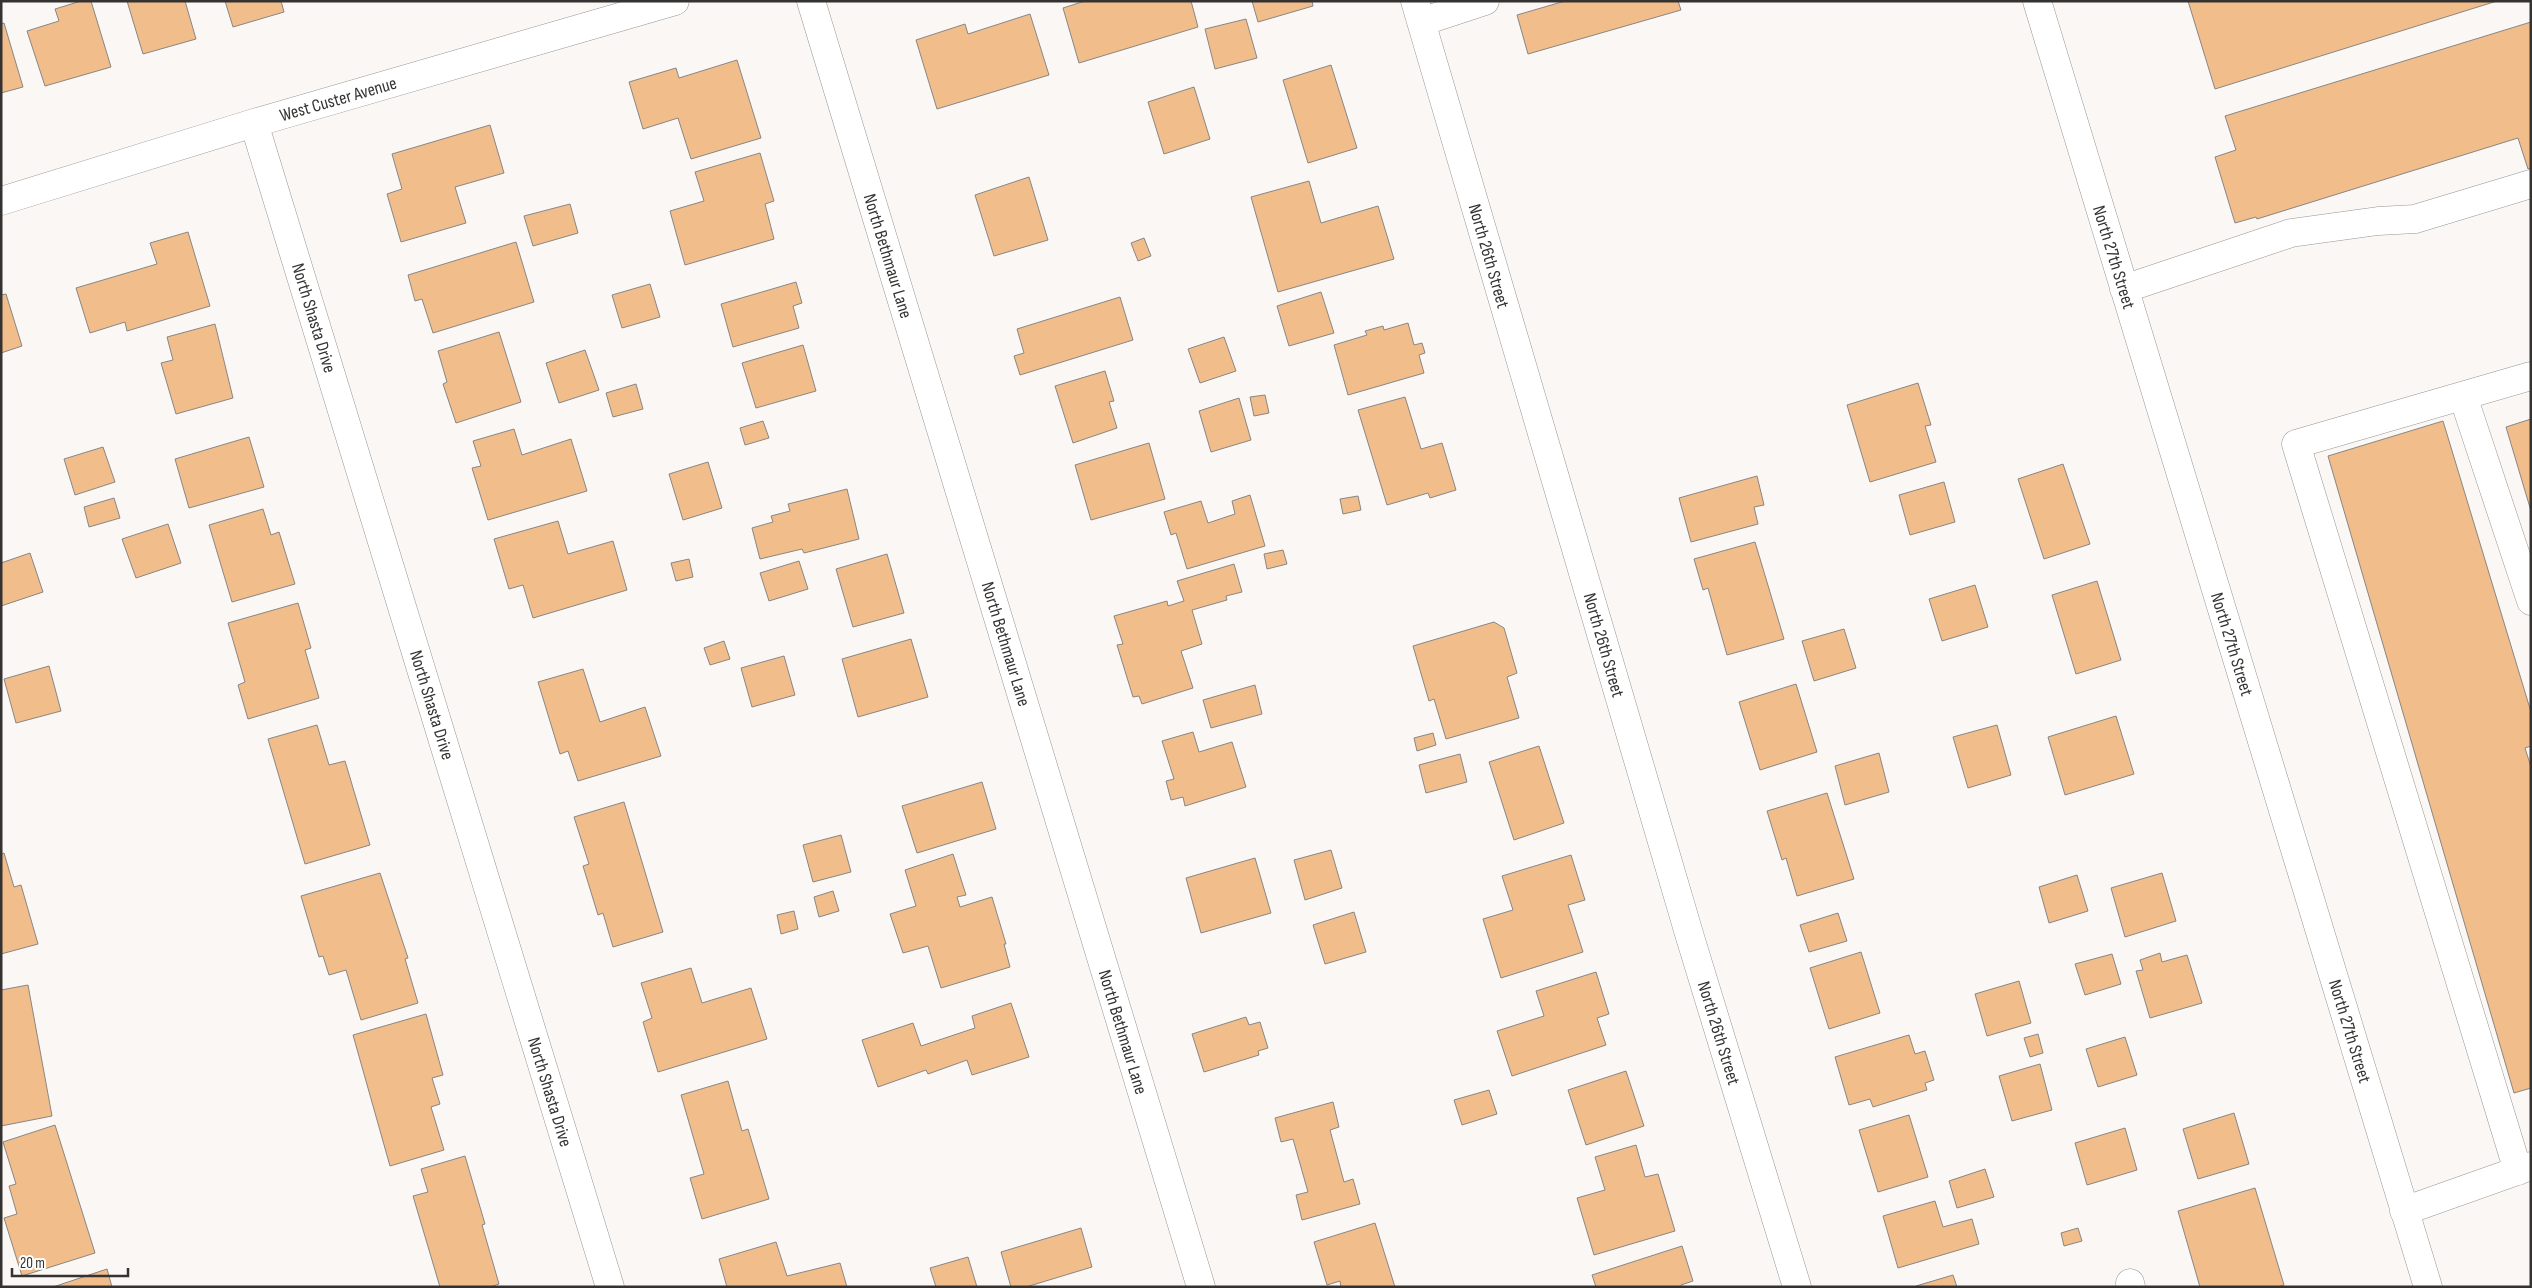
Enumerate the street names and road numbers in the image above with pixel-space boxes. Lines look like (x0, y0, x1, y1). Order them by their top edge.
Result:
street label: West Custer Avenue (277, 73, 399, 126)
street label: North Bethmaur Lane (859, 191, 916, 321)
street label: North 26th Street (1464, 202, 1514, 311)
street label: North 27th Street (2088, 203, 2139, 312)
street label: North Shasta Drive (287, 261, 340, 375)
street label: North Bethmaur Lane (977, 579, 1034, 709)
street label: North 27th Street (2206, 590, 2257, 699)
street label: North 26th Street (1579, 591, 1629, 700)
street label: North Shasta Drive (405, 648, 458, 762)
street label: North Bethmaur Lane (1094, 967, 1151, 1097)
street label: North 27th Street (2324, 977, 2375, 1086)
street label: North 26th Street (1693, 979, 1744, 1088)
street label: North Shasta Drive (523, 1035, 576, 1149)

